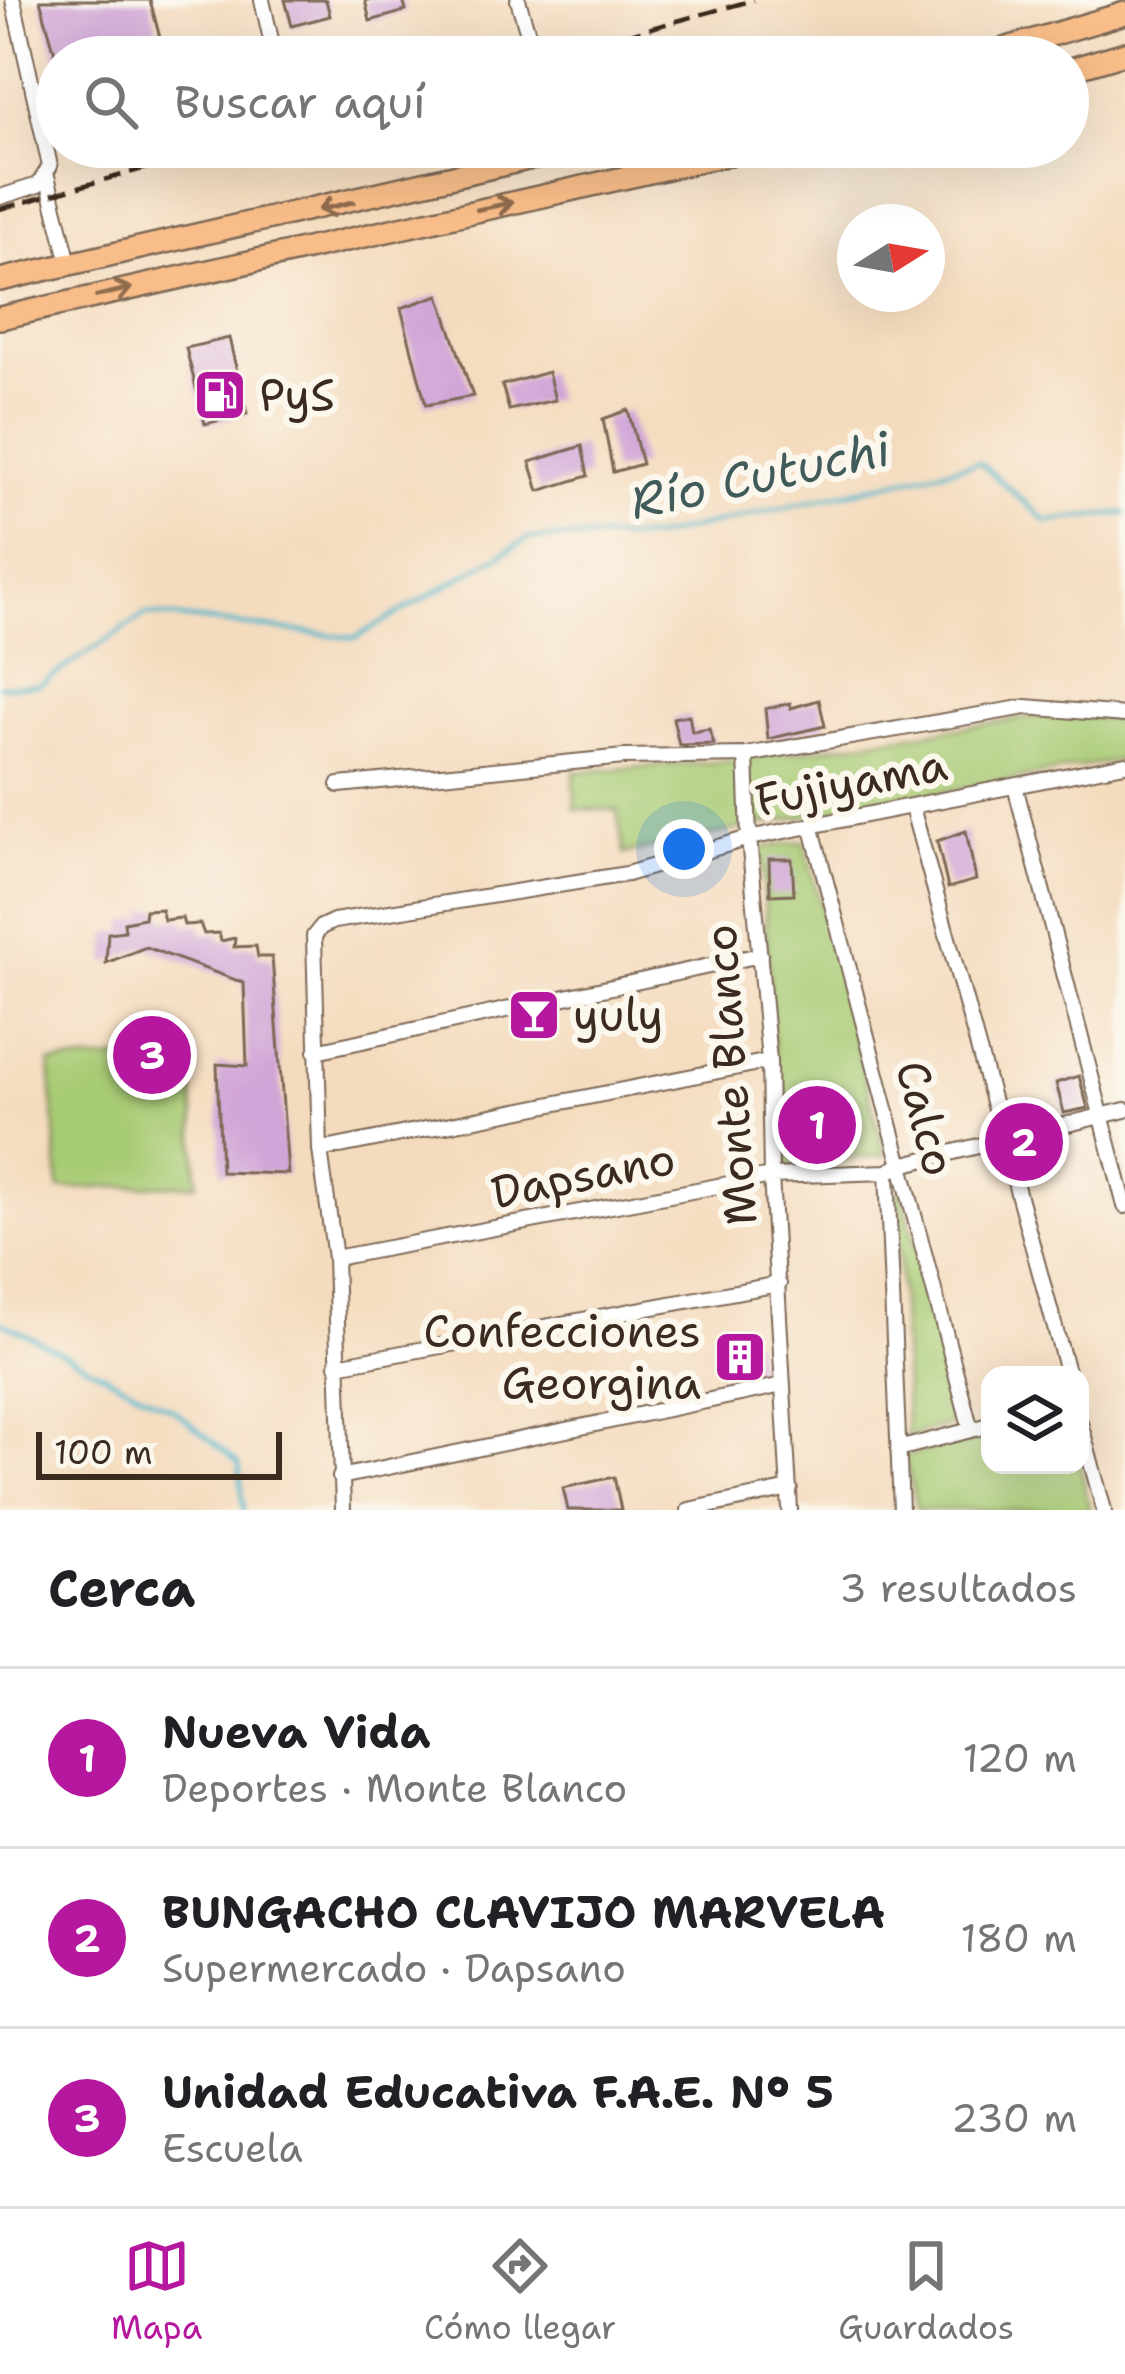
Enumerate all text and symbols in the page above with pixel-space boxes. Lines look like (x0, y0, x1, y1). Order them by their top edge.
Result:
search box (36, 36, 1089, 168)
icon: search (78, 69, 144, 135)
text: Buscar aquí (174, 72, 426, 132)
one-way arrow (475, 194, 513, 217)
one-way arrow (317, 195, 355, 218)
north arrow (837, 204, 945, 312)
one-way arrow (95, 280, 133, 303)
place label: PyS (259, 365, 335, 425)
fuel station icon: PyS (192, 367, 248, 423)
water label: Río Cutuchi (624, 416, 897, 534)
street label: Fujiyama (750, 734, 952, 830)
your location (654, 819, 714, 879)
street label: Monte Blanco (690, 922, 770, 1228)
place label: yuly (573, 985, 663, 1045)
bar icon: yuly (506, 987, 562, 1043)
pin: 3 (113, 1010, 191, 1100)
street label: Calco (882, 1054, 970, 1182)
pin: 1 (778, 1080, 856, 1170)
pin: 2 (985, 1097, 1063, 1187)
street label: Dapsano (486, 1128, 680, 1222)
place label: Confecciones Georgina (423, 1301, 701, 1413)
building icon: Confecciones Georgina (712, 1329, 768, 1385)
map controls (981, 1366, 1089, 1474)
button: layers (981, 1366, 1089, 1474)
scale bar (36, 1426, 282, 1479)
text: 100 m (54, 1430, 153, 1475)
text: Cerca (48, 1554, 195, 1622)
text: 3 resultados (839, 1562, 1077, 1614)
text: Nueva Vida (162, 1702, 430, 1762)
text: 1 (78, 1732, 96, 1784)
text: 120 m (962, 1732, 1077, 1784)
text: Deportes · Monte Blanco (162, 1762, 627, 1814)
text: BUNGACHO CLAVIJO MARVELA (162, 1882, 885, 1942)
text: 2 (73, 1912, 101, 1964)
text: 180 m (961, 1912, 1077, 1964)
text: Supermercado · Dapsano (162, 1942, 626, 1994)
text: Unidad Educativa F.A.E. Nº 5 (162, 2062, 834, 2122)
text: 3 (73, 2092, 101, 2144)
text: 230 m (951, 2092, 1077, 2144)
text: Escuela (162, 2122, 303, 2174)
tab: Mapa (111, 2233, 202, 2350)
tab: Cómo llegar (424, 2233, 616, 2350)
tab: Guardados (838, 2233, 1014, 2350)

